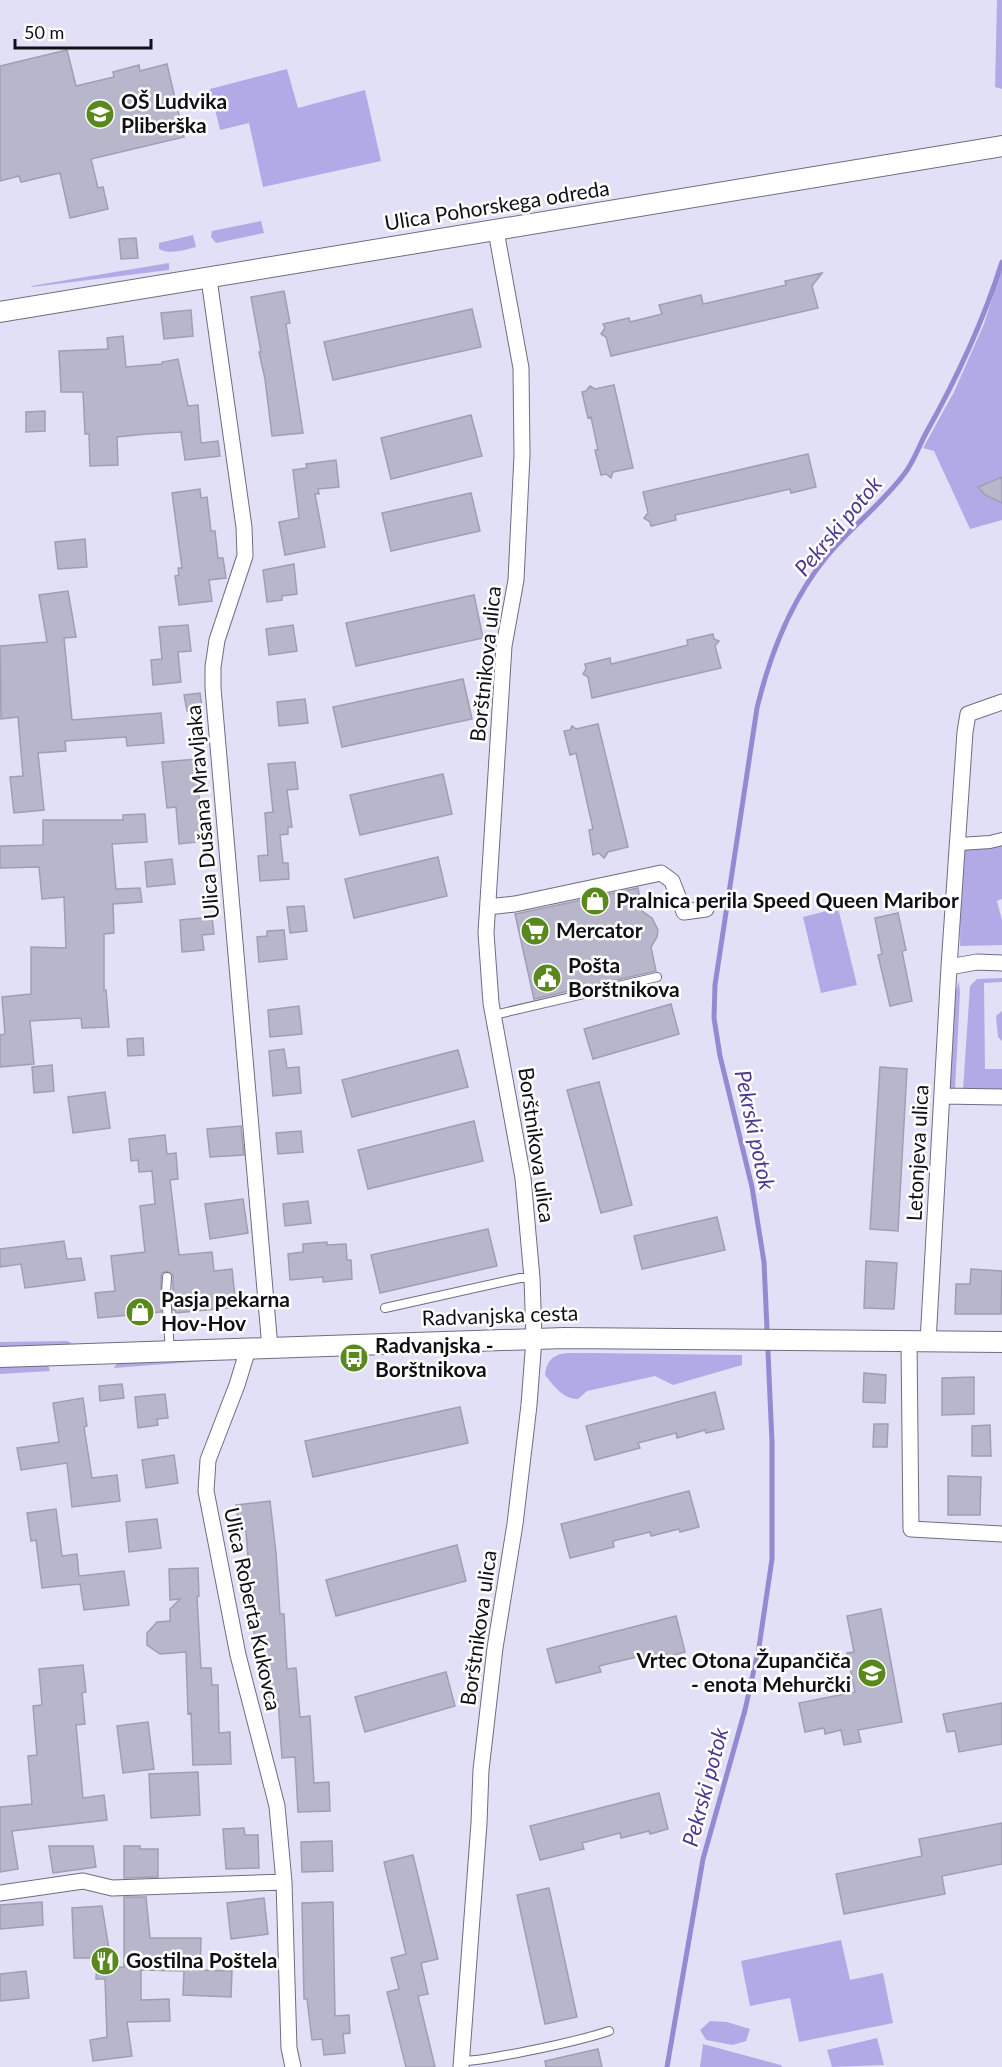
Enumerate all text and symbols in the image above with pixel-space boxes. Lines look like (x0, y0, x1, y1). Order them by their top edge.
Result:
scale bar (15, 12, 152, 50)
text: 50 m (24, 21, 64, 43)
place label: OŠ Ludvika Pliberška (121, 88, 227, 137)
school or university icon: OŠ Ludvika Pliberška (84, 98, 116, 130)
street label: Ulica Pohorskega odreda (383, 174, 611, 235)
water label: Pekrski potok (788, 470, 888, 581)
street label: Borštnikova ulica (464, 585, 505, 743)
street label: Ulica Dušana Mravljaka (180, 704, 223, 920)
shop icon: Pralnica perila Speed Queen Maribor (579, 885, 611, 917)
place label: Pralnica perila Speed Queen Maribor (616, 887, 959, 912)
supermarket icon: Mercator (519, 915, 551, 947)
place label: Mercator (556, 917, 643, 942)
place label: Pošta Borštnikova (568, 952, 680, 1001)
public building icon: Pošta Borštnikova (531, 962, 563, 994)
street label: Borštnikova ulica (514, 1066, 561, 1224)
water label: Pekrski potok (730, 1067, 781, 1193)
street label: Letonjeva ulica (900, 1084, 933, 1222)
place label: Pasja pekarna Hov-Hov (161, 1286, 290, 1335)
shop icon: Pasja pekarna Hov-Hov (124, 1296, 156, 1328)
street label: Radvanjska cesta (421, 1299, 579, 1330)
place label: Radvanjska - Borštnikova (375, 1332, 494, 1381)
bus stop icon: Radvanjska - Borštnikova (338, 1342, 370, 1374)
street label: Ulica Roberta Kukovca (220, 1505, 287, 1713)
street label: Borštnikova ulica (454, 1549, 501, 1707)
place label: Vrtec Otona Župančiča - enota Mehurčki (635, 1647, 851, 1696)
school or university icon: Vrtec Otona Župančiča - enota Mehurčki (856, 1657, 888, 1689)
water label: Pekrski potok (676, 1724, 733, 1849)
restaurant icon: Gostilna Poštela (89, 1945, 121, 1977)
place label: Gostilna Poštela (126, 1947, 277, 1972)

